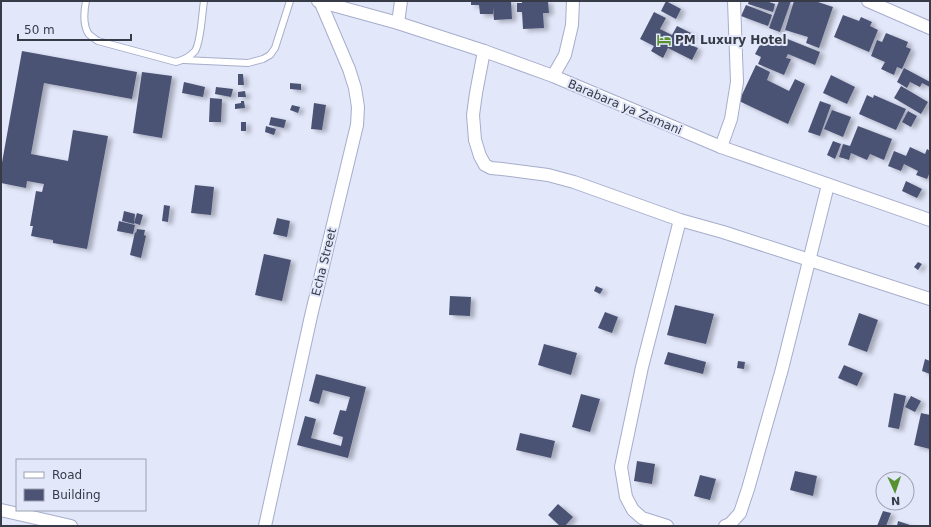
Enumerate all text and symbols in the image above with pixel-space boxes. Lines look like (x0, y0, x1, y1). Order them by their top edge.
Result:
scale bar (18, 16, 131, 42)
text: 50 m (24, 23, 55, 37)
hotel icon: PM Luxury Hotel (656, 32, 672, 48)
place label: PM Luxury Hotel (675, 33, 787, 47)
street label: Barabara ya Zamani (566, 77, 684, 137)
street label: Echa Street (309, 226, 339, 297)
legend (16, 459, 146, 511)
text: Road (52, 468, 82, 482)
north arrow (875, 471, 915, 511)
text: Building (52, 488, 101, 502)
text: N (891, 494, 900, 507)

